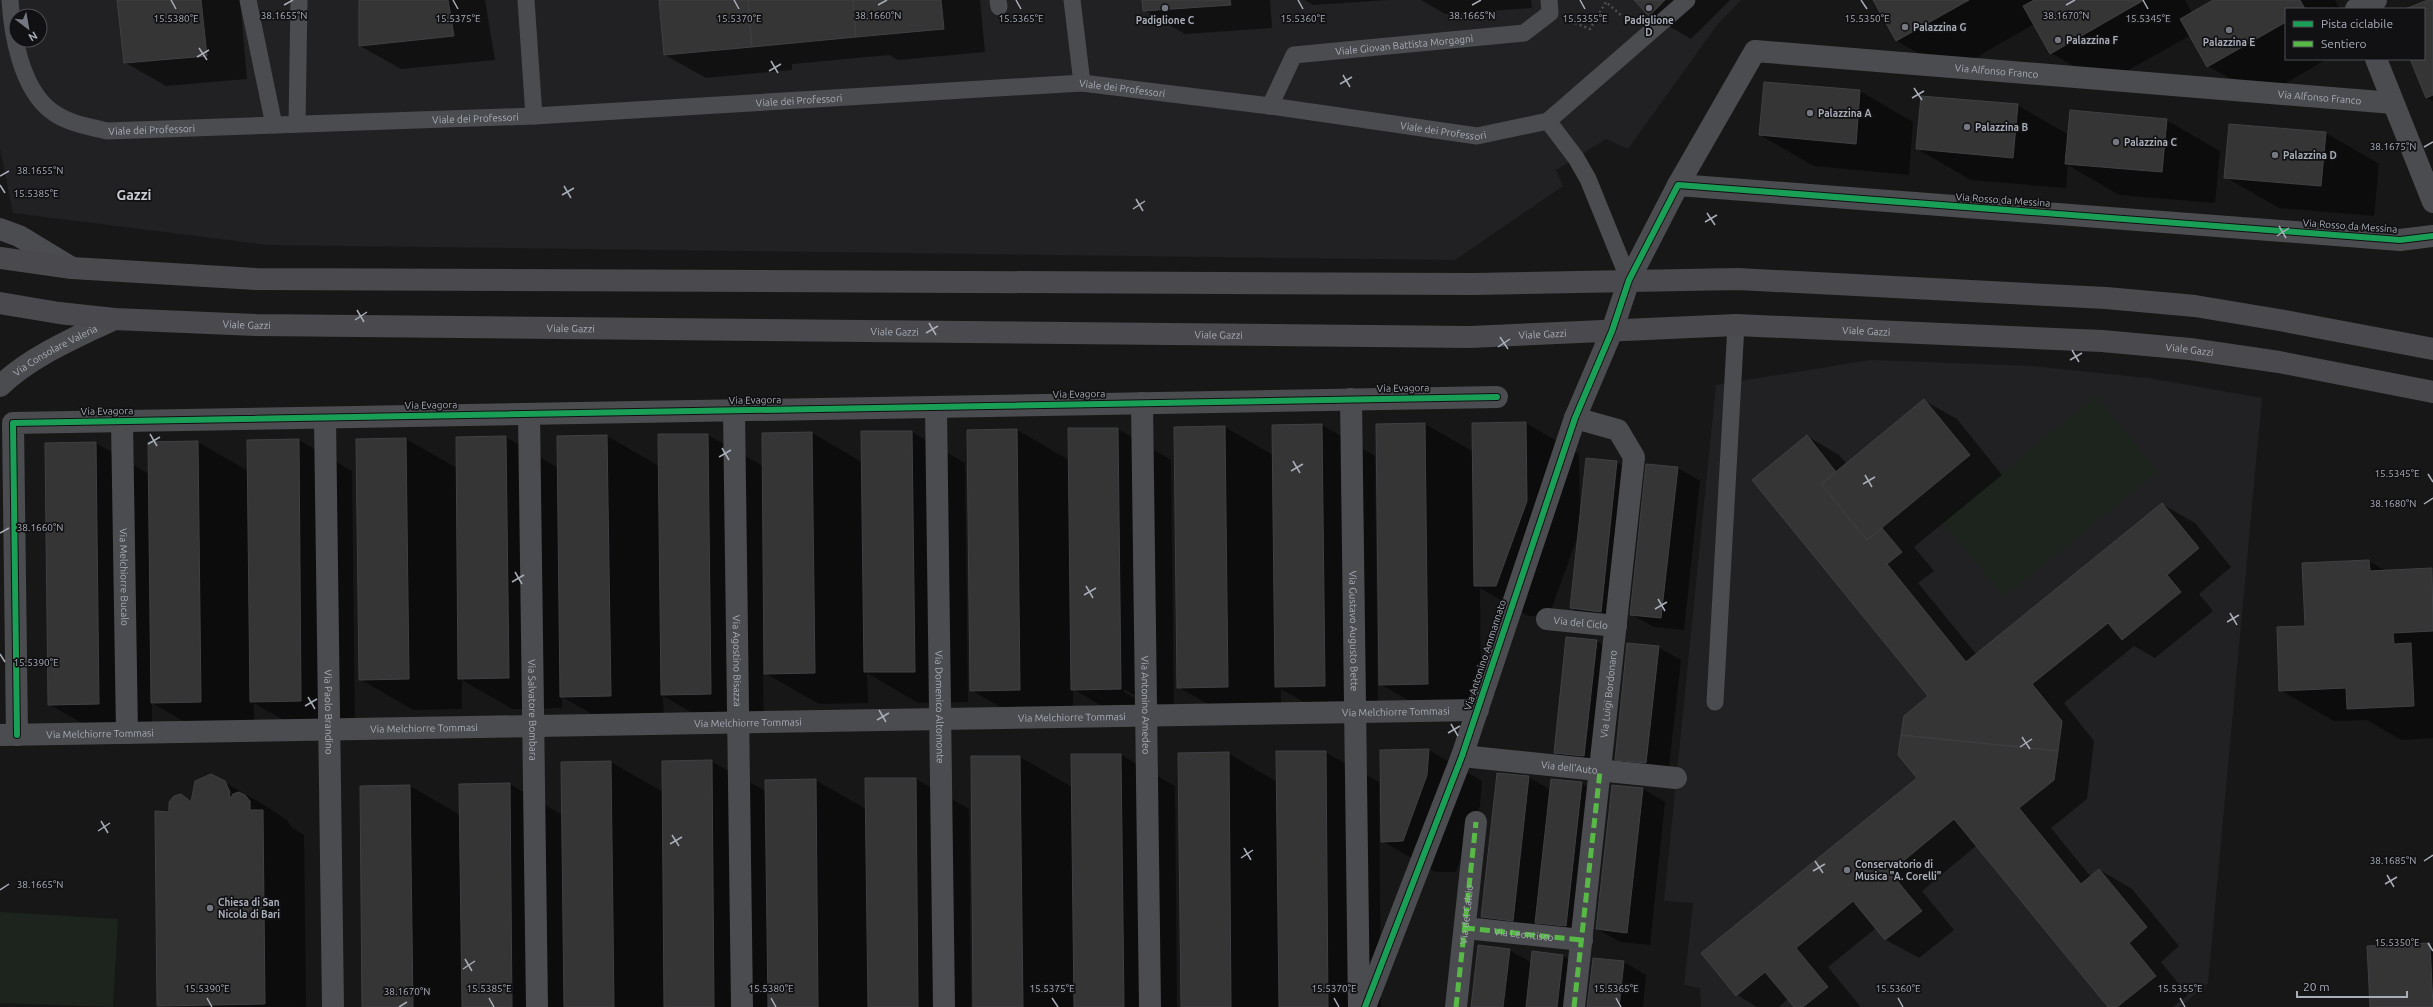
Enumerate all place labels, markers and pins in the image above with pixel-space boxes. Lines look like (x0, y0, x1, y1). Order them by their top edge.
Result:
marker: Padiglione C (1160, 3, 1170, 13)
marker: Padiglione D (1644, 3, 1654, 13)
place label: Padiglione C (1136, 15, 1195, 26)
place label: Padiglione D (1624, 15, 1674, 38)
marker: Palazzina G (1900, 22, 1910, 32)
place label: Palazzina G (1913, 22, 1966, 33)
marker: Palazzina E (2224, 25, 2234, 35)
marker: Palazzina F (2053, 35, 2063, 45)
place label: Palazzina F (2066, 35, 2118, 46)
place label: Palazzina E (2203, 37, 2255, 48)
marker: Palazzina A (1805, 108, 1815, 118)
place label: Palazzina A (1818, 108, 1871, 119)
marker: Palazzina B (1962, 122, 1972, 132)
place label: Palazzina B (1975, 122, 2028, 133)
marker: Palazzina C (2111, 137, 2121, 147)
place label: Palazzina C (2124, 137, 2177, 148)
marker: Palazzina D (2270, 150, 2280, 160)
place label: Palazzina D (2283, 150, 2337, 161)
place label: Conservatorio di Musica "A. Corelli" (1855, 859, 1941, 882)
marker: Conservatorio di Musica "A. Corelli" (1842, 865, 1852, 875)
place label: Chiesa di San Nicola di Bari (218, 897, 280, 920)
marker: Chiesa di San Nicola di Bari (205, 903, 215, 913)

